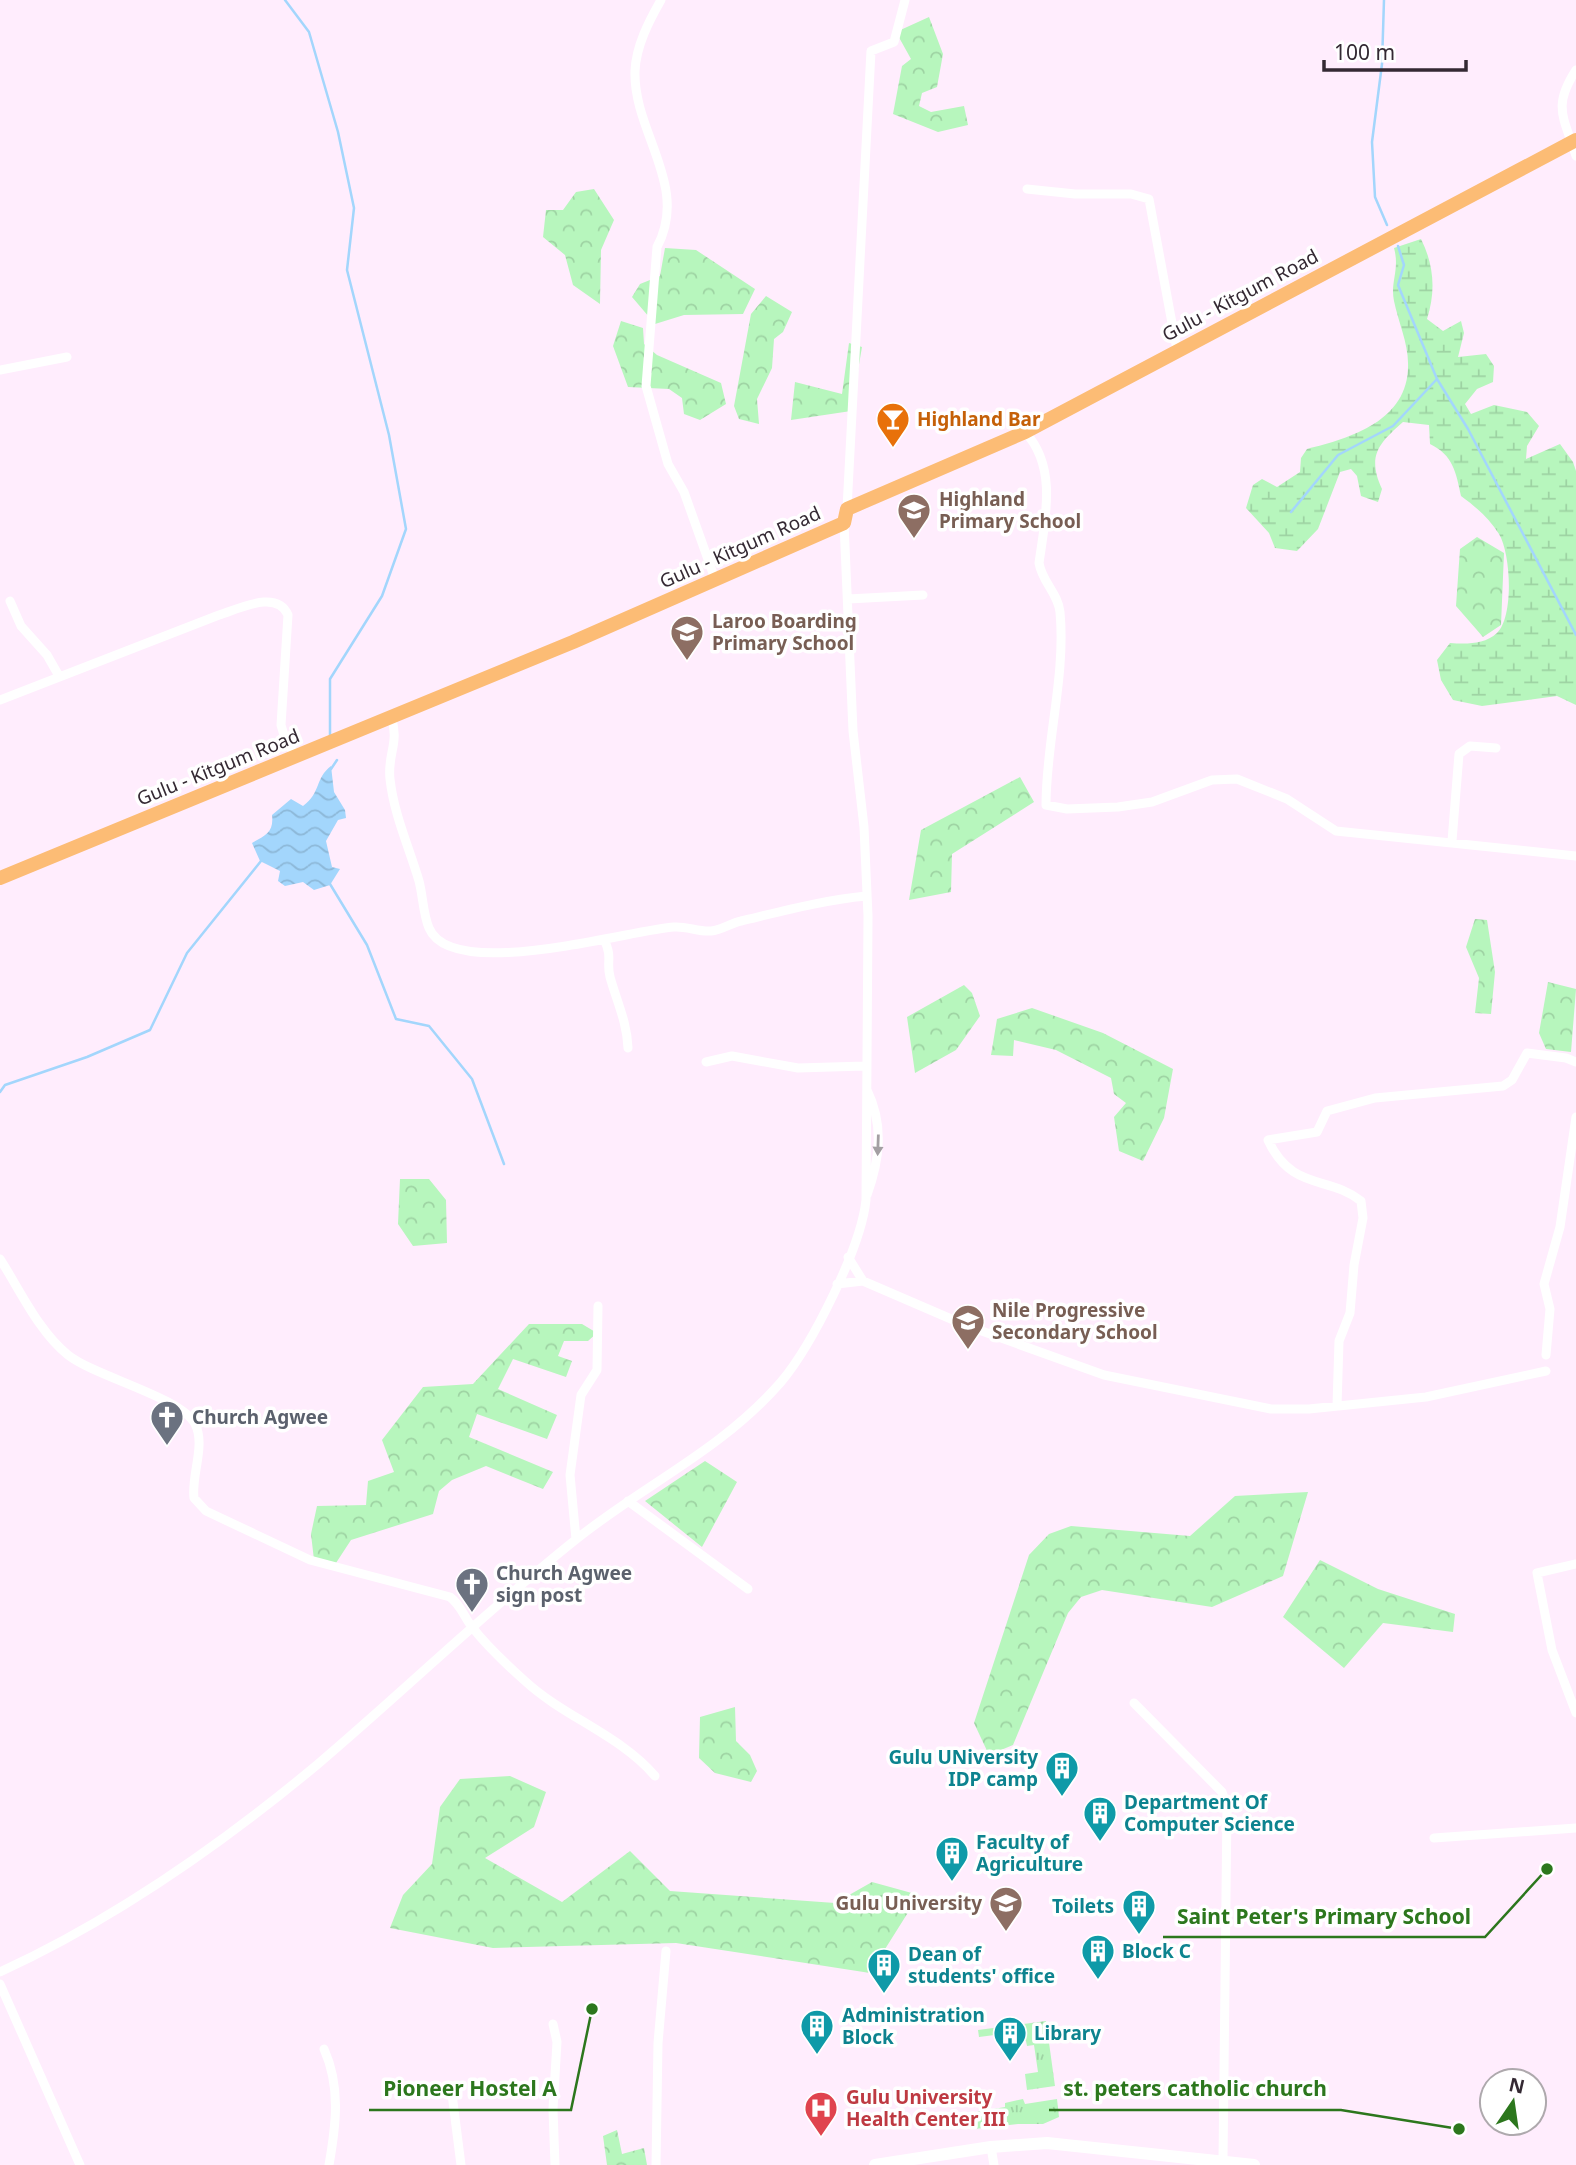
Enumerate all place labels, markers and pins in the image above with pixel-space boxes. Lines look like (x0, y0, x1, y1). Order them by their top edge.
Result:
bar icon: Highland Bar (874, 400, 912, 449)
place label: Highland Bar (917, 406, 1041, 432)
place label: Highland Primary School (939, 486, 1081, 534)
school or university icon: Highland Primary School (895, 491, 933, 540)
place label: Laroo Boarding Primary School (712, 608, 857, 656)
school or university icon: Laroo Boarding Primary School (668, 613, 706, 662)
place label: Nile Progressive Secondary School (992, 1297, 1158, 1345)
school or university icon: Nile Progressive Secondary School (949, 1302, 987, 1351)
church icon: Church Agwee (148, 1398, 186, 1447)
place label: Church Agwee (192, 1404, 328, 1430)
place label: Church Agwee sign post (496, 1560, 632, 1608)
church icon: Church Agwee sign post (453, 1565, 491, 1614)
place label: Gulu UNiversity IDP camp (888, 1744, 1038, 1792)
building icon: Gulu UNiversity IDP camp (1043, 1749, 1081, 1798)
place label: Department Of Computer Science (1124, 1789, 1295, 1837)
building icon: Department Of Computer Science (1081, 1794, 1119, 1843)
place label: Faculty of Agriculture (976, 1829, 1083, 1877)
building icon: Faculty of Agriculture (933, 1834, 971, 1883)
school or university icon: Gulu University (987, 1884, 1025, 1933)
building icon: Toilets (1120, 1887, 1158, 1936)
place label: Gulu University (836, 1890, 982, 1916)
place label: Toilets (1052, 1893, 1114, 1919)
callout: Saint Peter's Primary School (1163, 1895, 1485, 1937)
building icon: Block C (1079, 1932, 1117, 1981)
place label: Block C (1122, 1938, 1191, 1964)
place label: Dean of students' office (908, 1941, 1055, 1989)
building icon: Dean of students' office (865, 1946, 903, 1995)
place label: Administration Block (842, 2002, 985, 2050)
building icon: Administration Block (798, 2007, 836, 2056)
building icon: Library (991, 2014, 1029, 2063)
place label: Library (1034, 2020, 1101, 2046)
callout: Pioneer Hostel A (369, 2068, 571, 2110)
callout: st. peters catholic church (1049, 2068, 1341, 2110)
place label: Gulu University Health Center III (846, 2084, 1006, 2132)
hospital icon: Gulu University Health Center III (802, 2089, 840, 2138)

